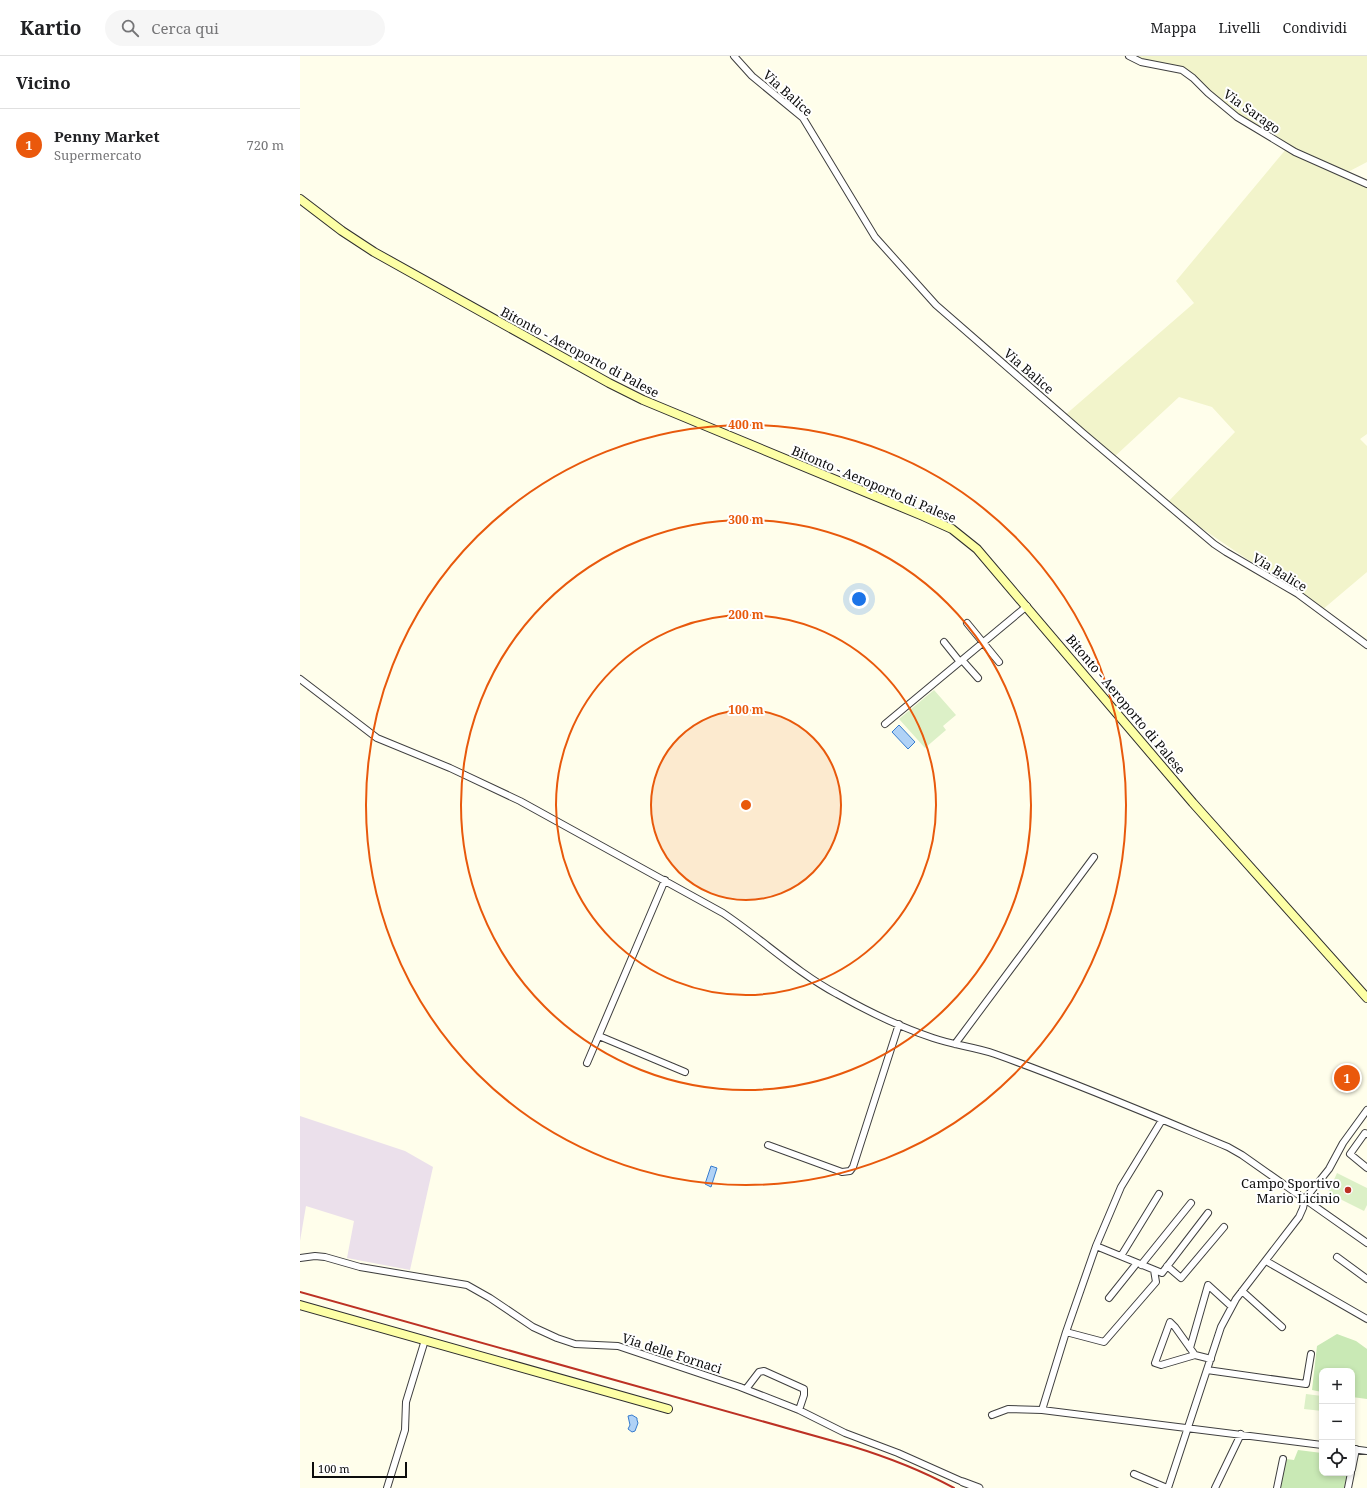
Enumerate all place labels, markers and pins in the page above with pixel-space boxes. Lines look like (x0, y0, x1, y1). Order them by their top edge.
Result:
centre of rings (739, 798, 753, 812)
pin: 1 (1334, 1063, 1360, 1093)
place label: Campo Sportivo Mario Licinio (1241, 1174, 1340, 1207)
marker: Campo Sportivo Mario Licinio (1343, 1185, 1353, 1195)

